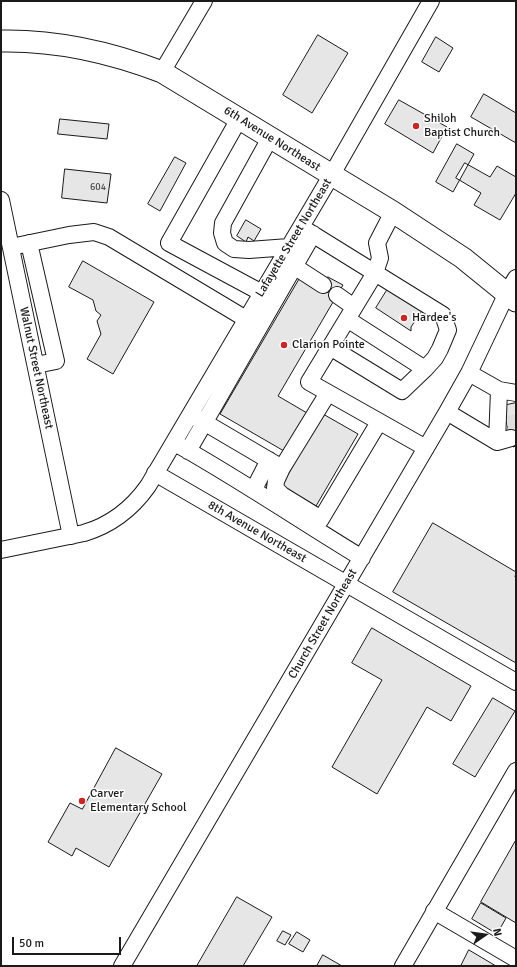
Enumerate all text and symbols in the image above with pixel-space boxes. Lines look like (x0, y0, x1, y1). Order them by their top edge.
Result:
street label: 6th Avenue Northeast (221, 103, 323, 175)
place label: Shiloh Baptist Church (424, 112, 500, 140)
marker: Shiloh Baptist Church (411, 121, 421, 131)
street label: Lafayette Street Northeast (253, 176, 335, 300)
house number: 604 (90, 181, 106, 193)
street label: Walnut Street Northeast (16, 306, 56, 430)
place label: Hardee's (412, 311, 457, 325)
marker: Hardee's (399, 313, 409, 323)
place label: Clarion Pointe (292, 338, 365, 352)
marker: Clarion Pointe (279, 340, 289, 350)
street label: 8th Avenue Northeast (205, 498, 309, 566)
street label: Church Street Northeast (286, 566, 360, 682)
place label: Carver Elementary School (90, 787, 186, 815)
marker: Carver Elementary School (77, 796, 87, 806)
north arrow (465, 915, 505, 955)
text: N (490, 927, 504, 937)
scale bar (14, 929, 123, 955)
text: 50 m (19, 936, 44, 951)

